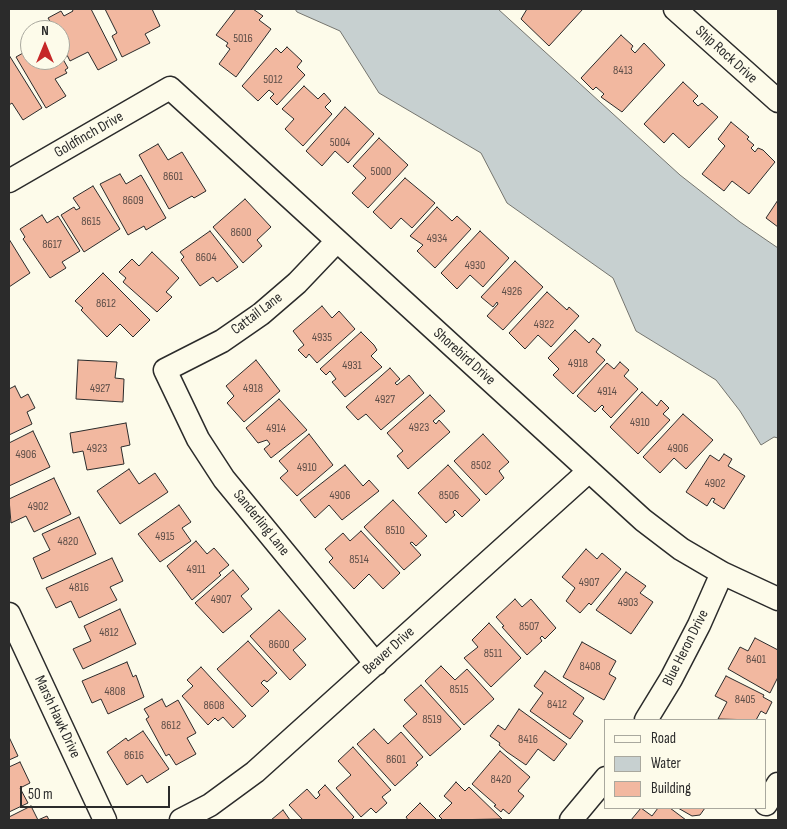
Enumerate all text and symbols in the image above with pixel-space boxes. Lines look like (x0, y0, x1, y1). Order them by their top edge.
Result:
north arrow (20, 20, 70, 70)
text: N (41, 22, 49, 39)
street label: Ship Rock Drive (691, 22, 761, 88)
house number: 5016 (233, 32, 253, 46)
house number: 8413 (613, 64, 633, 78)
house number: 5012 (263, 73, 283, 87)
street label: Goldfinch Drive (51, 108, 127, 162)
house number: 5004 (330, 136, 350, 150)
house number: 5000 (371, 165, 391, 179)
house number: 8601 (163, 170, 183, 184)
house number: 8609 (122, 194, 144, 208)
house number: 8615 (81, 215, 101, 229)
house number: 8600 (230, 226, 252, 240)
house number: 4934 (427, 232, 447, 246)
house number: 8617 (42, 238, 62, 252)
house number: 8604 (196, 251, 216, 265)
house number: 4930 (465, 259, 485, 273)
house number: 4926 (502, 285, 522, 299)
street label: Cattail Lane (228, 289, 286, 339)
house number: 8612 (96, 297, 116, 311)
house number: 4922 (534, 318, 554, 332)
street label: Shorebird Drive (429, 325, 499, 389)
house number: 4935 (312, 331, 332, 345)
house number: 4918 (568, 357, 588, 371)
house number: 4931 (342, 359, 362, 373)
house number: 4927 (90, 382, 110, 396)
house number: 4918 (243, 382, 263, 396)
house number: 4914 (597, 385, 617, 399)
house number: 4927 (375, 393, 395, 407)
house number: 4910 (630, 416, 650, 430)
house number: 4923 (409, 421, 429, 435)
house number: 4914 (266, 422, 286, 436)
house number: 4923 (87, 442, 107, 456)
house number: 4906 (668, 442, 688, 456)
house number: 4906 (16, 448, 36, 462)
house number: 8502 (471, 459, 491, 473)
house number: 4910 (297, 461, 317, 475)
house number: 4902 (705, 477, 725, 491)
street label: Sanderling Lane (229, 486, 293, 560)
house number: 4906 (330, 489, 350, 503)
house number: 8506 (439, 489, 459, 503)
house number: 4902 (28, 500, 48, 514)
house number: 8510 (385, 524, 405, 538)
house number: 4915 (155, 530, 175, 544)
house number: 4820 (58, 535, 78, 549)
house number: 8514 (349, 553, 369, 567)
house number: 4911 (187, 563, 205, 577)
house number: 4907 (579, 576, 599, 590)
house number: 4816 (69, 581, 89, 595)
house number: 4907 (211, 593, 231, 607)
house number: 4903 (618, 596, 638, 610)
street label: Blue Heron Drive (659, 607, 713, 689)
house number: 8507 (519, 620, 539, 634)
street label: Beaver Drive (360, 623, 418, 679)
house number: 4812 (99, 626, 119, 640)
house number: 8600 (268, 638, 290, 652)
house number: 8511 (484, 647, 502, 661)
house number: 8401 (746, 653, 766, 667)
house number: 8408 (579, 660, 601, 674)
street label: Marsh Hawk Drive (30, 673, 84, 761)
house number: 8515 (449, 683, 469, 697)
house number: 4808 (105, 685, 125, 699)
house number: 8405 (735, 693, 755, 707)
house number: 8412 (547, 698, 567, 712)
house number: 8608 (203, 699, 225, 713)
house number: 8519 (422, 713, 442, 727)
house number: 8612 (161, 719, 181, 733)
legend (604, 719, 767, 809)
text: Road (651, 729, 676, 748)
house number: 8416 (518, 733, 538, 747)
house number: 8616 (124, 749, 144, 763)
house number: 8601 (386, 753, 406, 767)
text: Water (651, 754, 681, 773)
house number: 8420 (491, 773, 511, 787)
scale bar (22, 776, 172, 808)
text: Building (651, 779, 691, 798)
text: 50 m (28, 785, 53, 804)

